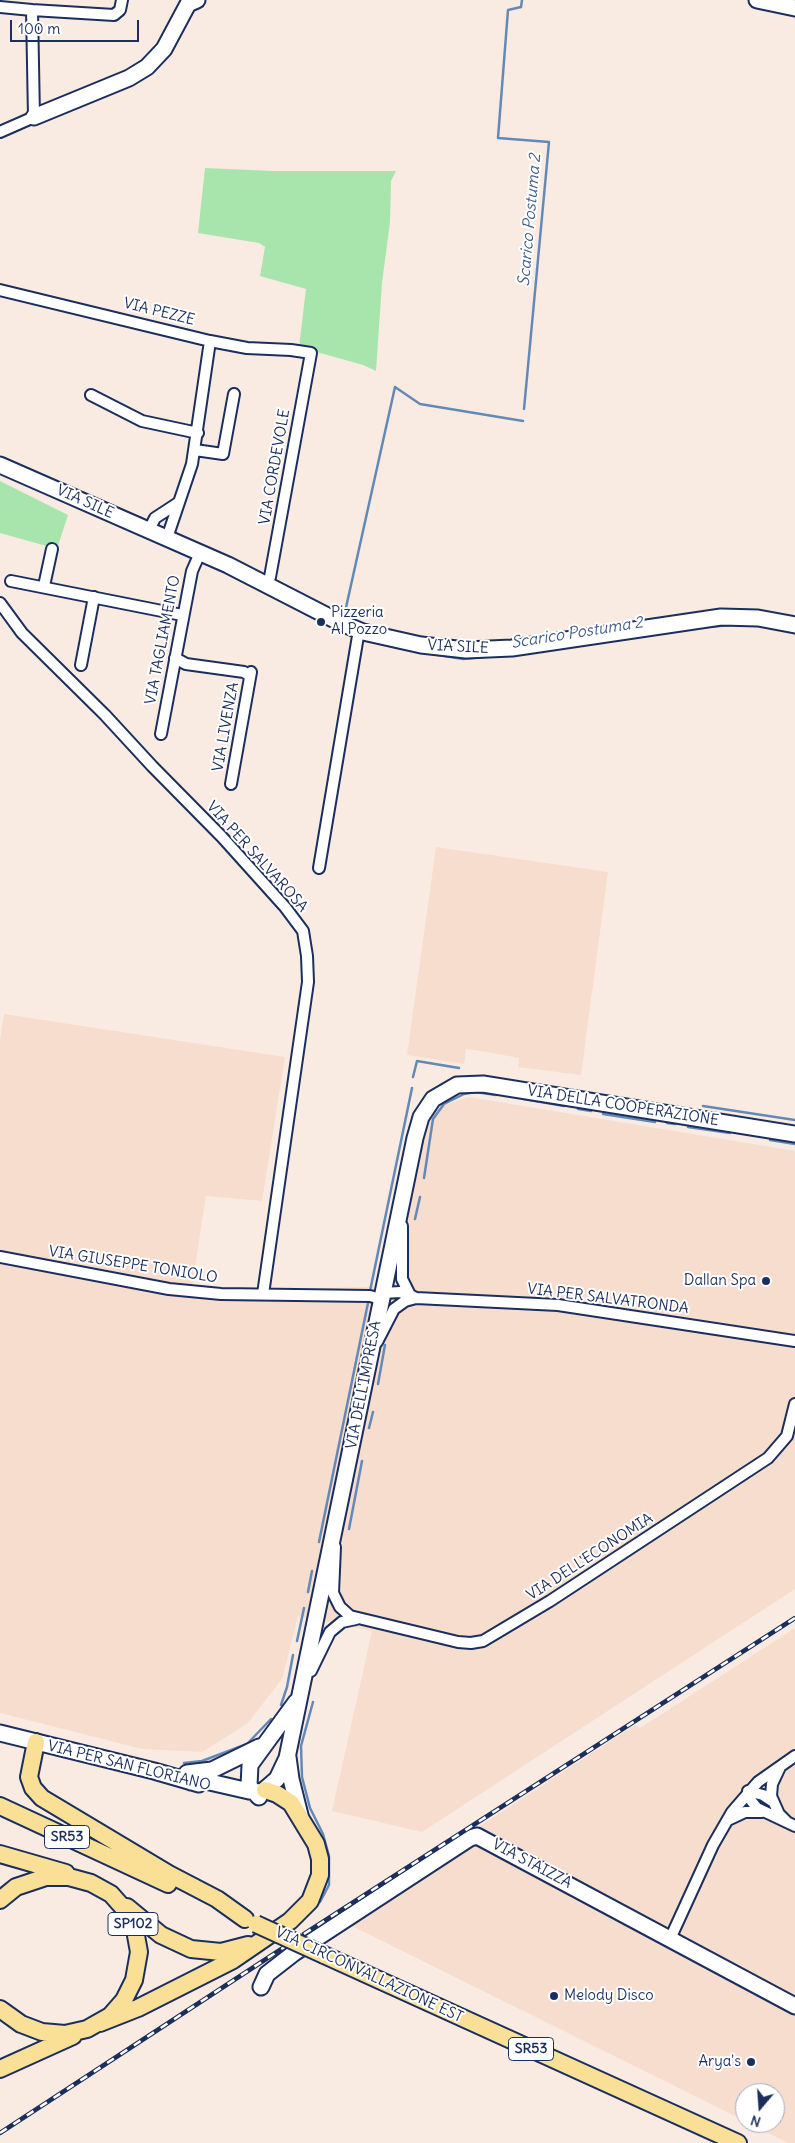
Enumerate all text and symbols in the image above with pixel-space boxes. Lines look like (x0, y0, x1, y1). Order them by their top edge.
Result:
scale bar (12, 10, 141, 42)
text: 100 m (18, 19, 60, 38)
water label: Scarico Postuma 2 (515, 153, 545, 287)
street label: VIA PEZZE (121, 294, 197, 330)
street label: VIA CORDEVOLE (256, 408, 294, 526)
street label: VIA SILE (53, 481, 117, 523)
street label: VIA TAGLIAMENTO (142, 574, 184, 706)
place label: Pizzeria Al Pozzo (331, 604, 387, 639)
water label: Scarico Postuma 2 (510, 613, 644, 653)
marker: Pizzeria Al Pozzo (315, 616, 327, 628)
street label: VIA SILE (427, 636, 489, 658)
street label: VIA LIVENZA (209, 681, 243, 773)
street label: VIA PER SALVAROSA (203, 798, 311, 916)
street label: VIA DELLA COOPERAZIONE (526, 1082, 720, 1130)
street label: VIA GIUSEPPE TONIOLO (47, 1243, 219, 1287)
place label: Dallan Spa (684, 1272, 756, 1290)
marker: Dallan Spa (760, 1275, 772, 1287)
street label: VIA PER SALVATRONDA (526, 1280, 690, 1318)
street label: VIA DELL'IMPRESA (343, 1319, 385, 1451)
street label: VIA DELL'ECONOMIA (524, 1510, 656, 1604)
street label: VIA PER SAN FLORIANO (46, 1737, 212, 1795)
road number: SR53 (44, 1825, 90, 1848)
street label: VIA STAIZZA (489, 1836, 575, 1892)
road number: SP102 (108, 1912, 158, 1936)
street label: VIA CIRCONVALLAZIONE EST (272, 1923, 466, 2027)
place label: Melody Disco (564, 1987, 654, 2005)
marker: Melody Disco (548, 1990, 560, 2002)
road number: SR53 (508, 2038, 554, 2060)
place label: Arya's (698, 2053, 741, 2071)
marker: Arya's (745, 2056, 757, 2068)
north arrow (735, 2083, 785, 2133)
text: N (748, 2111, 763, 2131)

